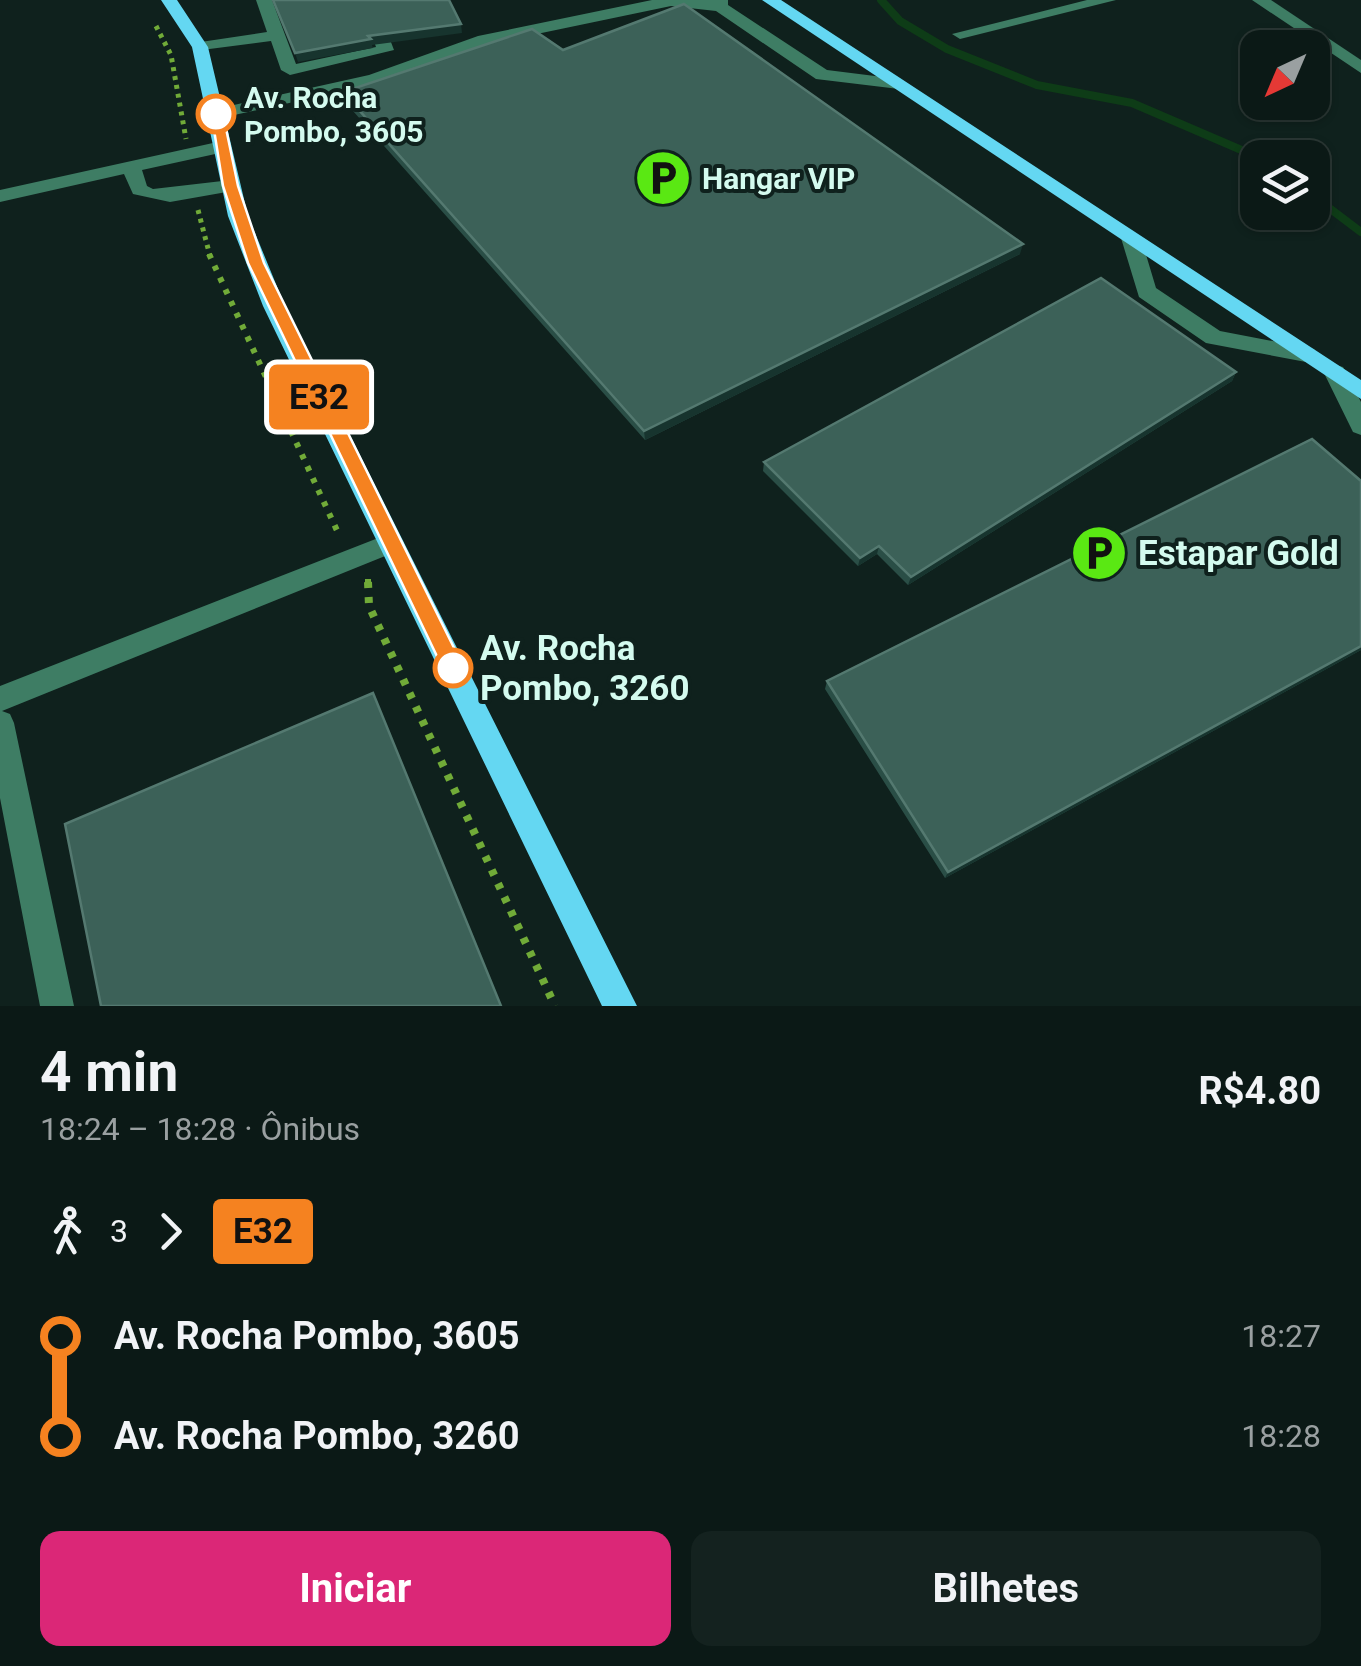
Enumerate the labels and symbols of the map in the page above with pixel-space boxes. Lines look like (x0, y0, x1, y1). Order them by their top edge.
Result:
north arrow (1240, 30, 1330, 120)
place label: Av. Rocha Pombo, 3605 (244, 80, 424, 149)
marker: Av. Rocha Pombo, 3605 (197, 95, 235, 133)
parking icon: Hangar VIP (633, 148, 693, 208)
place label: Hangar VIP (702, 161, 855, 196)
line badge: E32 (262, 364, 376, 430)
parking icon: Estapar Gold (1069, 523, 1129, 583)
place label: Estapar Gold (1138, 533, 1339, 574)
place label: Av. Rocha Pombo, 3260 (480, 628, 690, 709)
marker: Av. Rocha Pombo, 3260 (434, 649, 472, 687)

